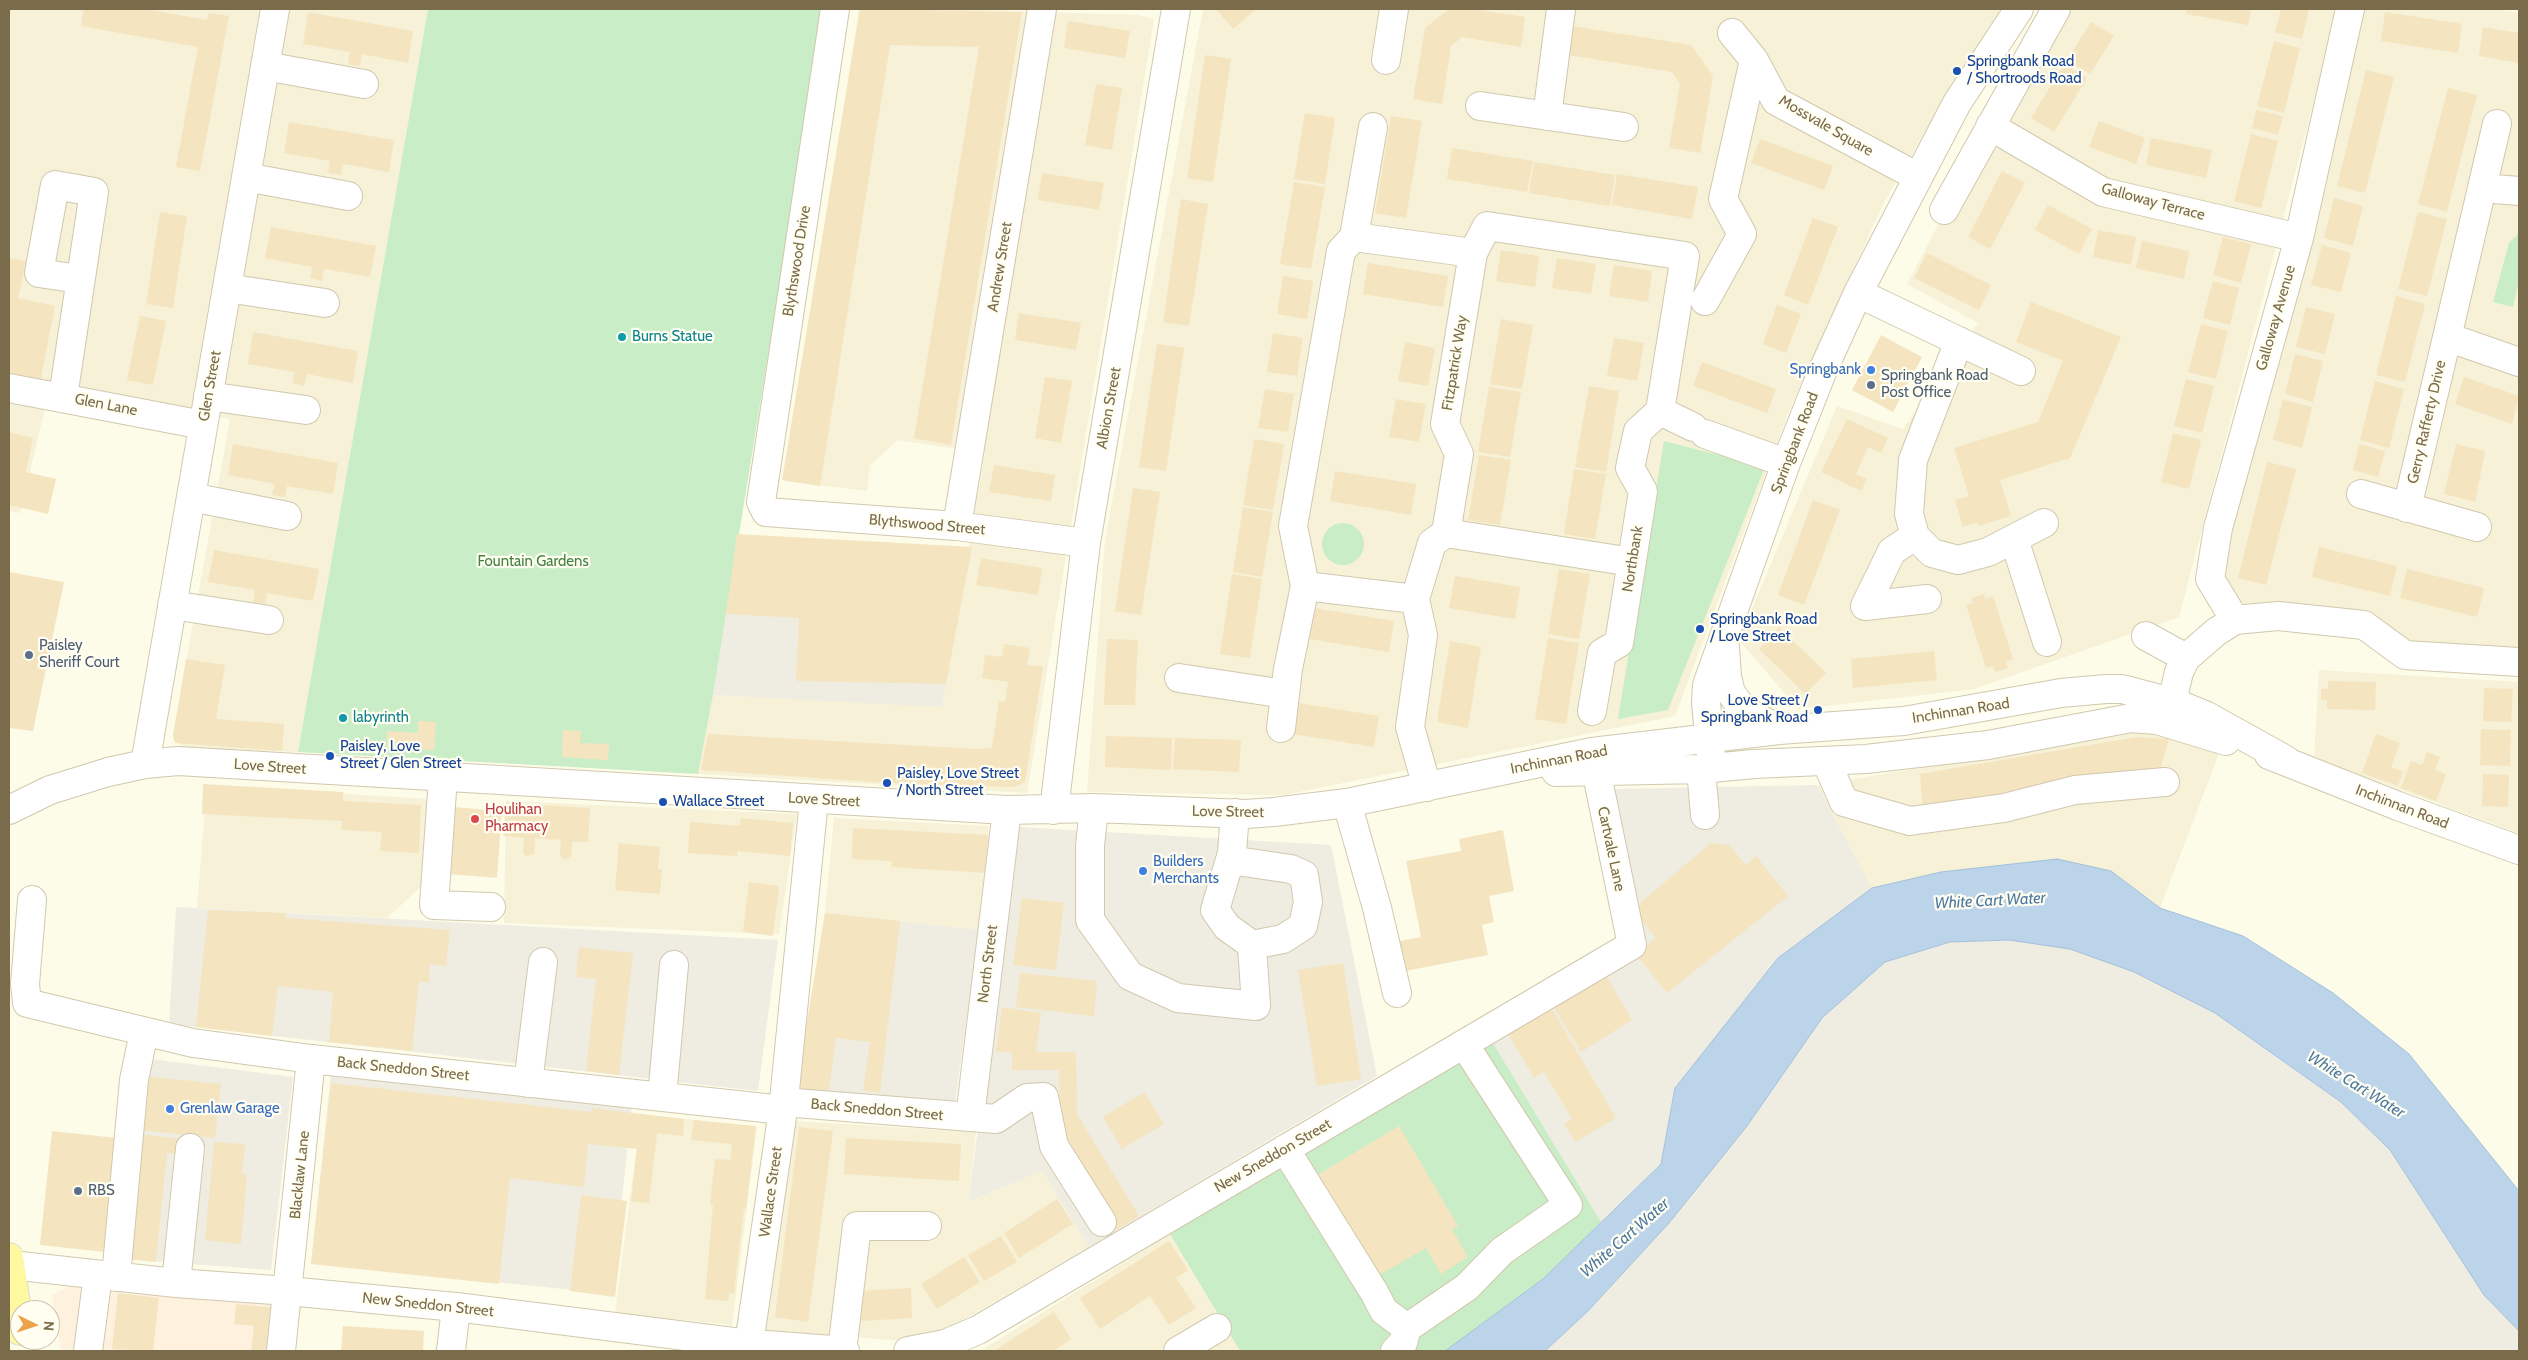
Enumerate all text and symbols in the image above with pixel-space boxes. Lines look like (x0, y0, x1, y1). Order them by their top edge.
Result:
place label: Springbank Road / Shortroods Road (1967, 53, 2082, 88)
marker: Springbank Road / Shortroods Road (1951, 65, 1963, 77)
street label: Mossvale Square (1776, 92, 1876, 160)
street label: Galloway Terrace (2099, 180, 2207, 224)
street label: Blythswood Drive (779, 204, 815, 318)
street label: Andrew Street (984, 221, 1016, 313)
street label: Galloway Avenue (2252, 263, 2300, 373)
street label: Fitzpatrick Way (1439, 314, 1471, 412)
place label: Burns Statue (632, 328, 713, 346)
marker: Burns Statue (616, 331, 628, 343)
street label: Glen Street (195, 349, 225, 423)
street label: Gerry Rafferty Drive (2404, 359, 2450, 485)
place label: Springbank (1790, 361, 1861, 379)
marker: Springbank (1865, 364, 1877, 376)
street label: Albion Street (1093, 366, 1125, 450)
place label: Springbank Road Post Office (1881, 367, 1988, 402)
marker: Springbank Road Post Office (1865, 379, 1877, 391)
street label: Glen Lane (73, 390, 139, 420)
street label: Springbank Road (1767, 390, 1823, 496)
street label: Blythswood Street (868, 511, 986, 539)
street label: Northbank (1619, 524, 1647, 594)
park label: Fountain Gardens (477, 553, 589, 571)
place label: Springbank Road / Love Street (1710, 611, 1817, 646)
marker: Springbank Road / Love Street (1694, 623, 1706, 635)
place label: Paisley Sheriff Court (39, 637, 120, 672)
marker: Paisley Sheriff Court (23, 649, 35, 661)
place label: Love Street / Springbank Road (1701, 692, 1808, 727)
street label: Inchinnan Road (1911, 694, 2011, 728)
marker: Love Street / Springbank Road (1812, 704, 1824, 716)
place label: labyrinth (353, 709, 409, 727)
marker: labyrinth (337, 712, 349, 724)
place label: Paisley, Love Street / Glen Street (340, 738, 462, 773)
street label: Inchinnan Road (1509, 742, 1609, 778)
marker: Paisley, Love Street / Glen Street (324, 750, 336, 762)
street label: Love Street (233, 755, 307, 779)
place label: Paisley, Love Street / North Street (897, 765, 1019, 800)
marker: Paisley, Love Street / North Street (881, 777, 893, 789)
street label: Inchinnan Road (2353, 781, 2451, 833)
street label: Love Street (787, 789, 861, 811)
place label: Wallace Street (673, 793, 764, 811)
marker: Wallace Street (657, 796, 669, 808)
place label: Houlihan Pharmacy (485, 801, 548, 836)
street label: Love Street (1192, 802, 1264, 822)
street label: Cartvale Lane (1593, 805, 1629, 893)
marker: Houlihan Pharmacy (469, 813, 481, 825)
place label: Builders Merchants (1153, 853, 1219, 888)
marker: Builders Merchants (1137, 865, 1149, 877)
water label: White Cart Water (1934, 889, 2046, 913)
street label: North Street (974, 924, 1002, 1004)
water label: White Cart Water (2304, 1047, 2408, 1123)
street label: Back Sneddon Street (336, 1053, 470, 1085)
street label: Back Sneddon Street (810, 1095, 944, 1125)
place label: Grenlaw Garage (180, 1100, 280, 1118)
marker: Grenlaw Garage (164, 1103, 176, 1115)
street label: New Sneddon Street (1211, 1115, 1335, 1197)
street label: Blacklaw Lane (286, 1130, 314, 1220)
street label: Wallace Street (756, 1146, 786, 1238)
place label: RBS (88, 1182, 115, 1200)
marker: RBS (72, 1185, 84, 1197)
water label: White Cart Water (1577, 1194, 1673, 1282)
street label: New Sneddon Street (361, 1289, 495, 1321)
north arrow (10, 1300, 60, 1350)
text: N (40, 1320, 58, 1332)

